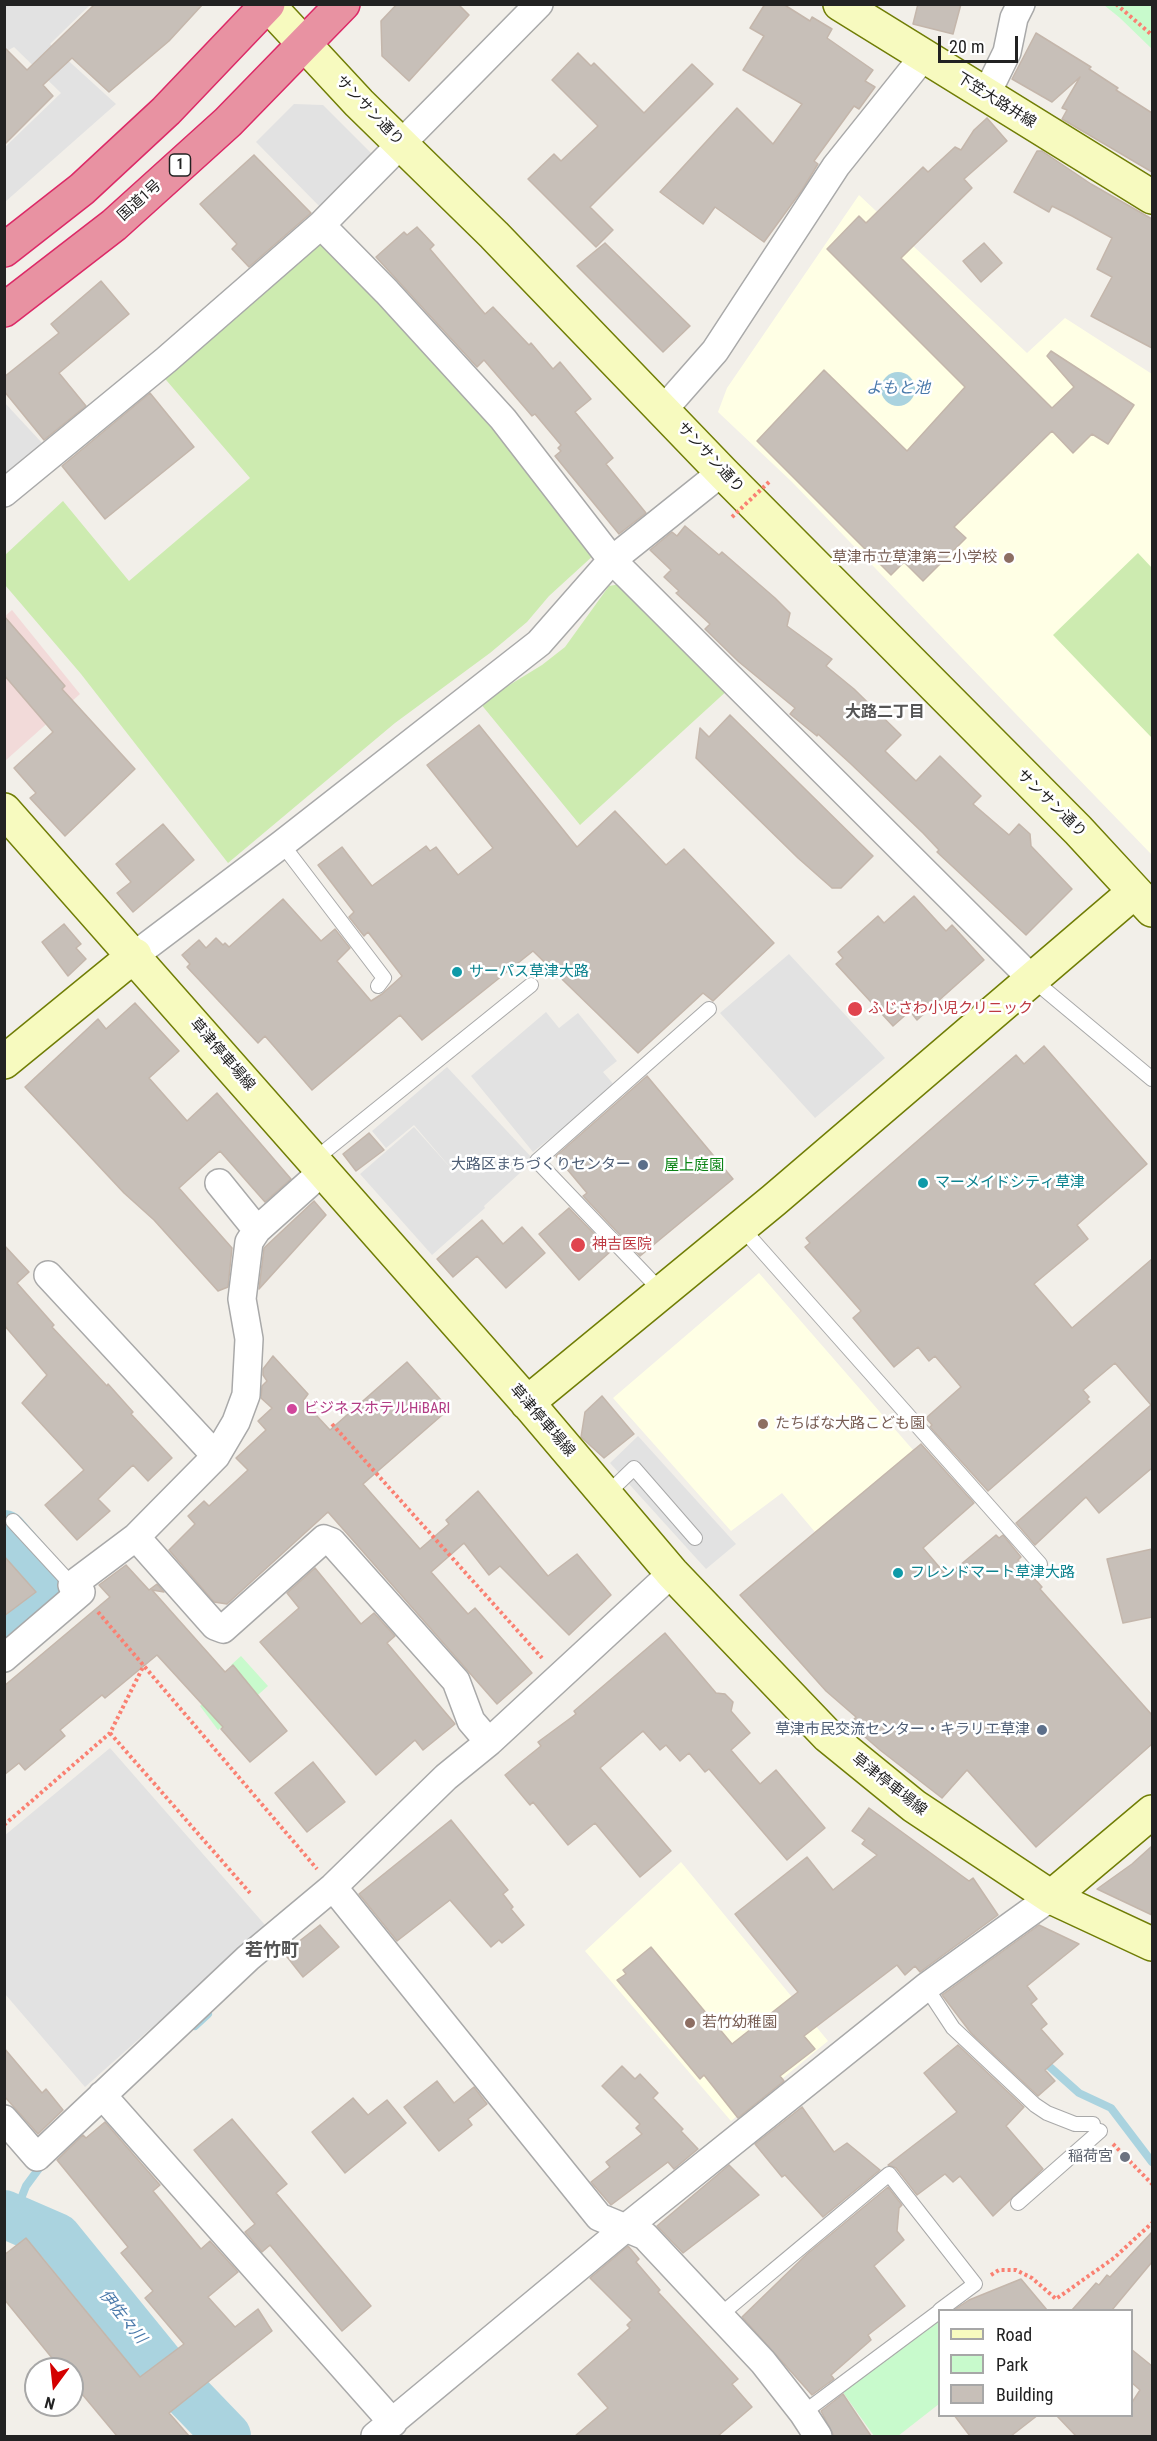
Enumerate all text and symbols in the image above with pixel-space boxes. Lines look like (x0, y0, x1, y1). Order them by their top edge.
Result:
scale bar (941, 24, 1020, 62)
text: 20 m (949, 36, 984, 57)
street label: 下笠大路井線 (953, 70, 1039, 132)
street label: サンサン通り (331, 72, 407, 150)
road number: 1 (170, 154, 190, 176)
street label: 国道1号 (115, 177, 165, 225)
water label: よもと池 (866, 379, 930, 399)
street label: サンサン通り (673, 419, 747, 497)
place label: 草津市立草津第二小学校 (832, 549, 997, 567)
marker: 草津市立草津第二小学校 (1002, 551, 1016, 565)
district label: 大路二丁目 (845, 703, 925, 723)
street label: サンサン通り (1012, 766, 1090, 842)
place label: サーパス草津大路 (469, 963, 589, 981)
marker: サーパス草津大路 (450, 965, 464, 979)
marker: ふじさわ小児クリニック (846, 1000, 864, 1018)
place label: ふじさわ小児クリニック (868, 1000, 1033, 1018)
street label: 草津停車場線 (186, 1015, 258, 1095)
place label: 大路区まちづくりセンター (451, 1156, 631, 1174)
park label: 屋上庭園 (664, 1157, 724, 1175)
marker: 大路区まちづくりセンター (636, 1158, 650, 1172)
place label: マーメイドシティ草津 (935, 1174, 1085, 1192)
marker: マーメイドシティ草津 (916, 1176, 930, 1190)
marker: 神吉医院 (569, 1236, 587, 1254)
place label: 神吉医院 (592, 1236, 652, 1254)
street label: 草津停車場線 (506, 1381, 578, 1461)
place label: ビジネスホテルHiBARI (304, 1400, 450, 1418)
marker: ビジネスホテルHiBARI (285, 1402, 299, 1416)
place label: たちばな大路こども園 (775, 1415, 925, 1433)
marker: たちばな大路こども園 (756, 1417, 770, 1431)
place label: フレンドマート草津大路 (910, 1564, 1075, 1582)
marker: フレンドマート草津大路 (891, 1566, 905, 1580)
place label: 草津市民交流センター・キラリエ草津 (775, 1721, 1030, 1739)
marker: 草津市民交流センター・キラリエ草津 (1035, 1723, 1049, 1737)
street label: 草津停車場線 (848, 1750, 930, 1820)
district label: 若竹町 (245, 1940, 299, 1962)
place label: 若竹幼稚園 (702, 2014, 777, 2032)
marker: 若竹幼稚園 (683, 2016, 697, 2030)
place label: 稲荷宮 (1068, 2148, 1113, 2166)
marker: 稲荷宮 (1118, 2150, 1132, 2164)
water label: 伊佐々川 (94, 2286, 150, 2348)
legend (938, 2309, 1133, 2417)
text: Road (996, 2324, 1032, 2345)
text: Park (996, 2354, 1028, 2375)
north arrow (24, 2357, 84, 2417)
text: Building (996, 2384, 1053, 2405)
text: N (43, 2392, 57, 2413)

